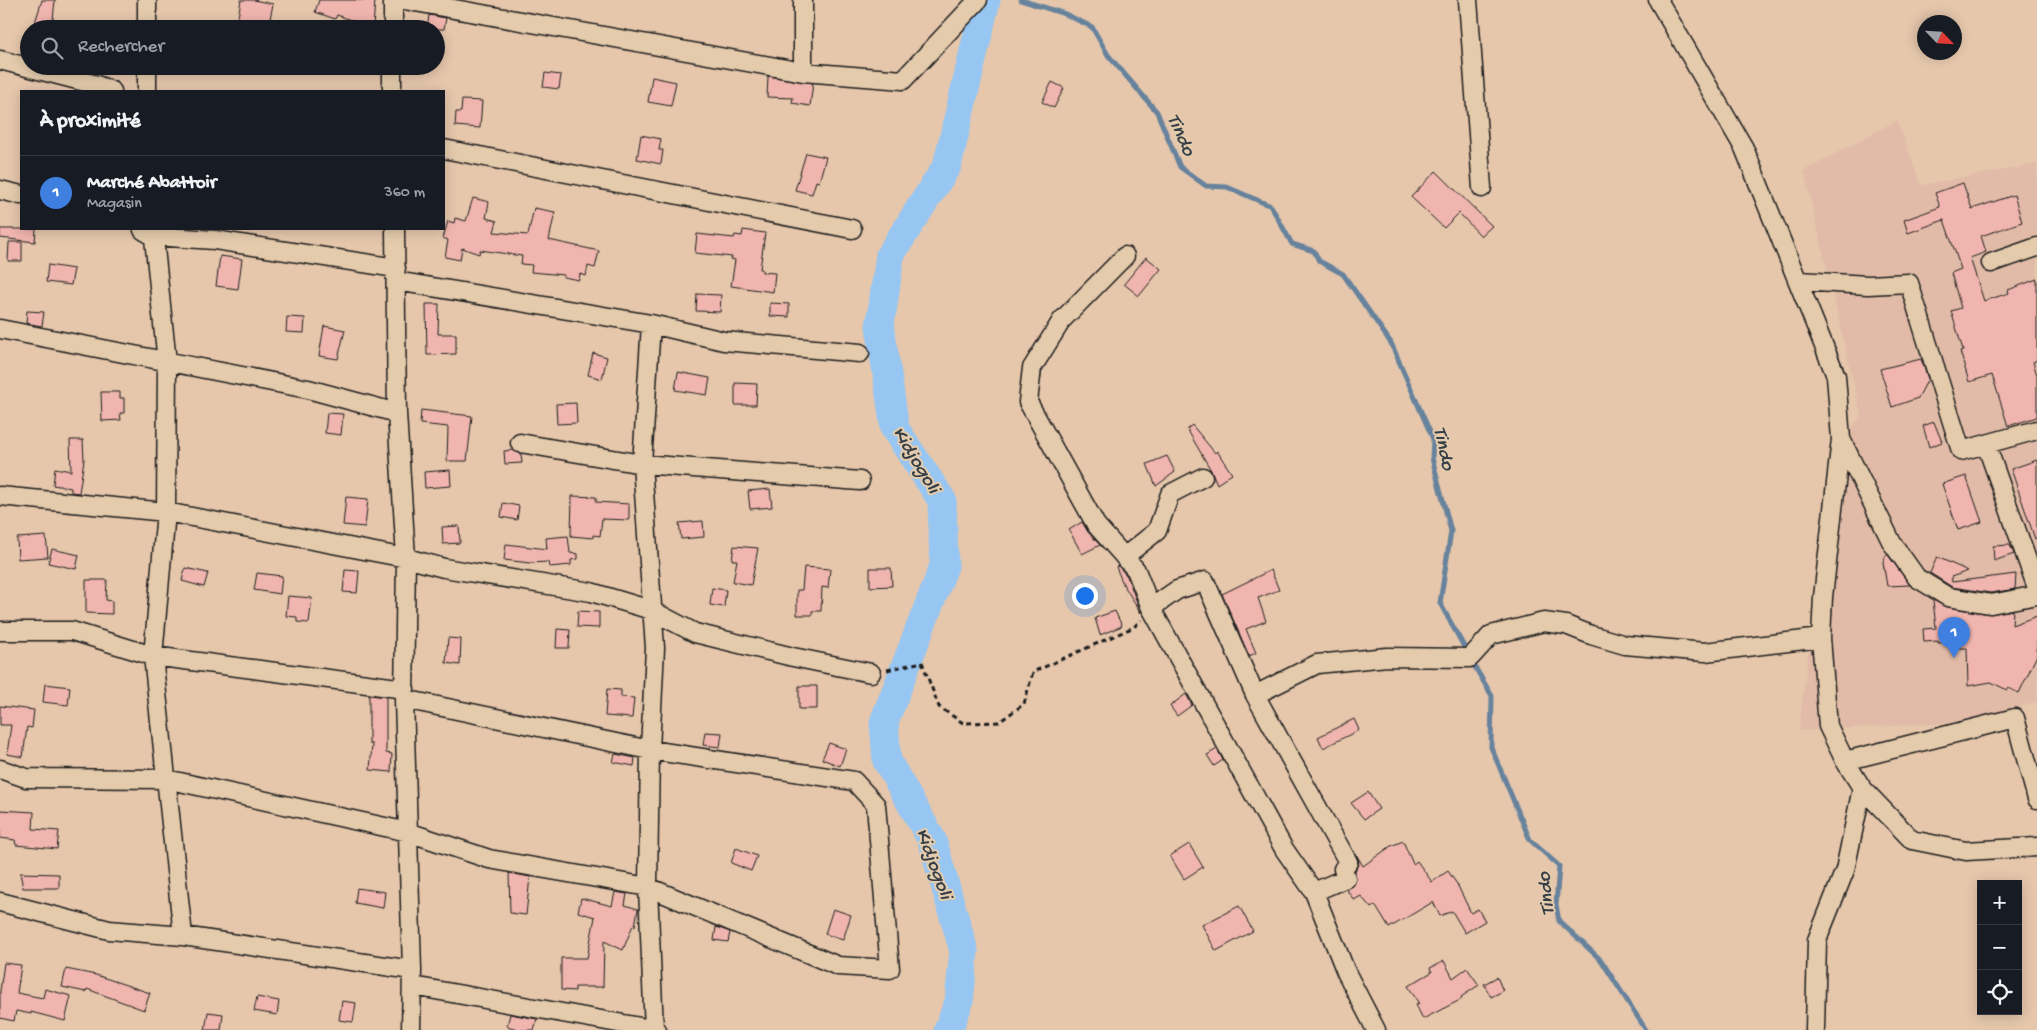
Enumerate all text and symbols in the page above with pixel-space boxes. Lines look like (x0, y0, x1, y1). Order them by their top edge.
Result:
north arrow (1917, 15, 1962, 60)
search box (20, 20, 445, 75)
icon: search (38, 34, 66, 62)
text: Rechercher (78, 36, 164, 59)
text: À proximité (40, 110, 141, 135)
water label: Tindo (1160, 111, 1200, 162)
text: Marché Abattoir (87, 172, 216, 195)
text: 1 (53, 184, 59, 203)
text: 360 m (384, 184, 425, 203)
text: Magasin (87, 195, 142, 214)
water label: Kidjogoli (886, 423, 945, 501)
water label: Tindo (1427, 425, 1459, 474)
your location (1072, 583, 1098, 609)
pin: 1 (1938, 617, 1970, 658)
water label: Kidjogoli (909, 826, 957, 905)
water label: Tindo (1534, 869, 1561, 917)
map controls (1977, 880, 2022, 1015)
button: + (1977, 880, 2022, 925)
button: − (1977, 925, 2022, 970)
button: locate (1977, 970, 2022, 1015)

